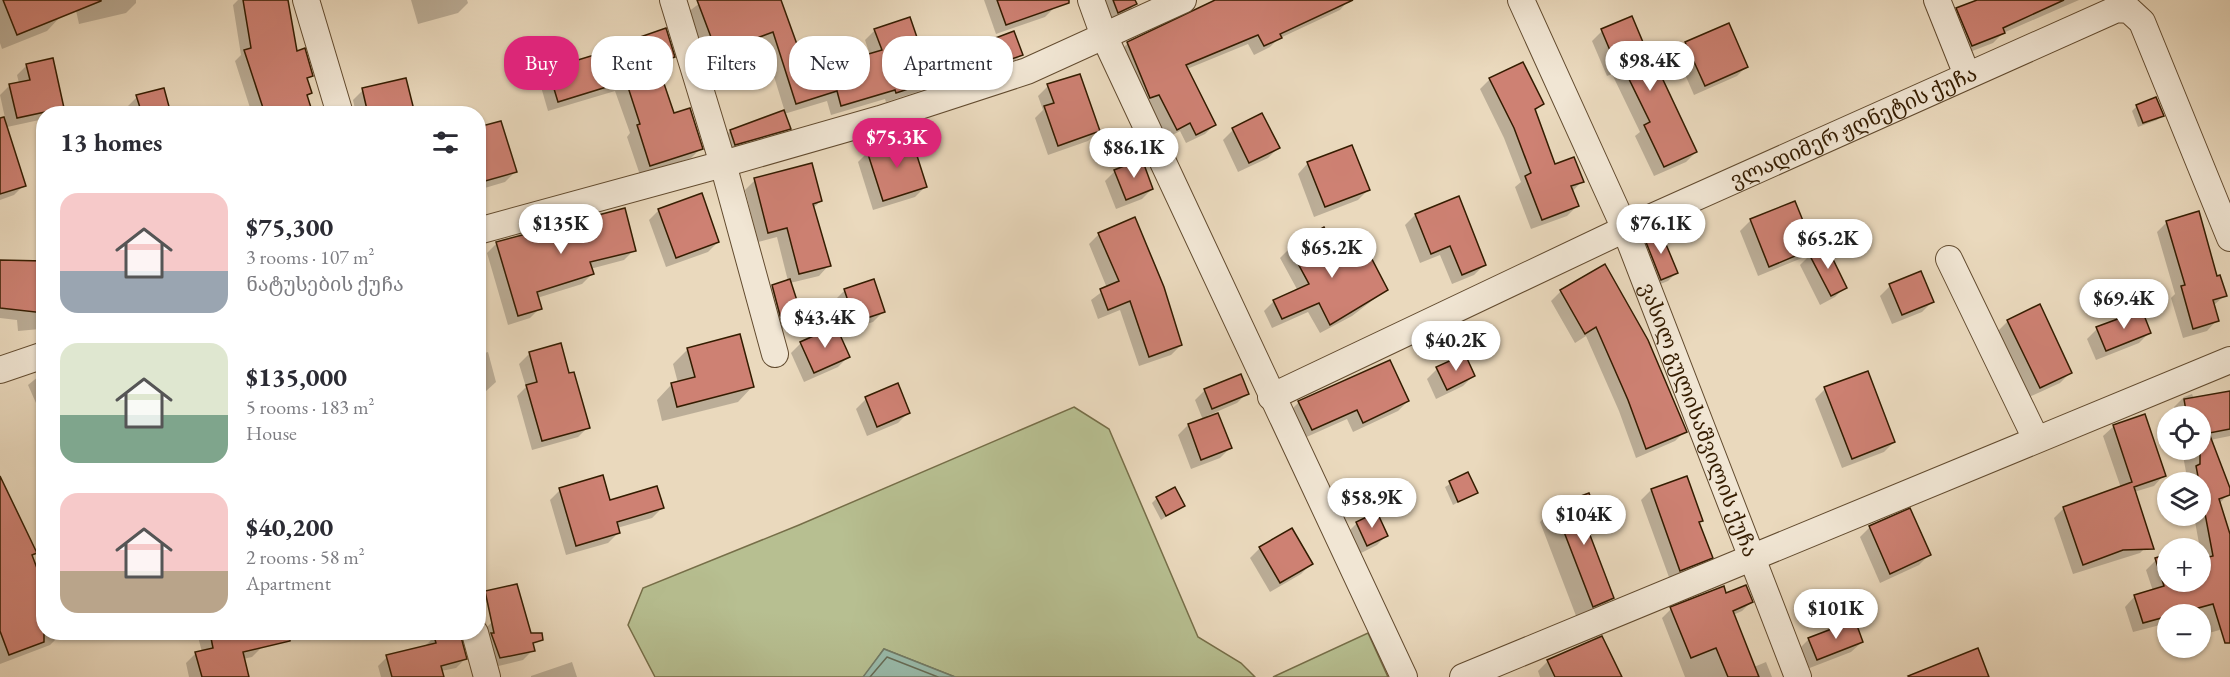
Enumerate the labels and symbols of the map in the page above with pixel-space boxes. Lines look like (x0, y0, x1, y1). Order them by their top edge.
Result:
pin: $98.4K (1601, 41, 1699, 92)
street label: ვლადიმერ ჟღნეტის ქუჩა (1725, 59, 1981, 193)
pin: $75.3K (848, 118, 946, 169)
pin: $86.1K (1085, 128, 1183, 179)
pin: $135K (519, 204, 603, 255)
pin: $76.1K (1612, 204, 1710, 255)
pin: $65.2K (1779, 219, 1877, 270)
pin: $65.2K (1283, 228, 1381, 279)
street label: ვასილ გულისაშვილის ქუჩა (1634, 278, 1764, 561)
pin: $69.4K (2075, 279, 2173, 330)
pin: $43.4K (776, 298, 874, 349)
pin: $40.2K (1407, 321, 1505, 372)
pin: $58.9K (1323, 478, 1421, 529)
pin: $104K (1542, 495, 1626, 546)
pin: $101K (1794, 589, 1878, 640)

